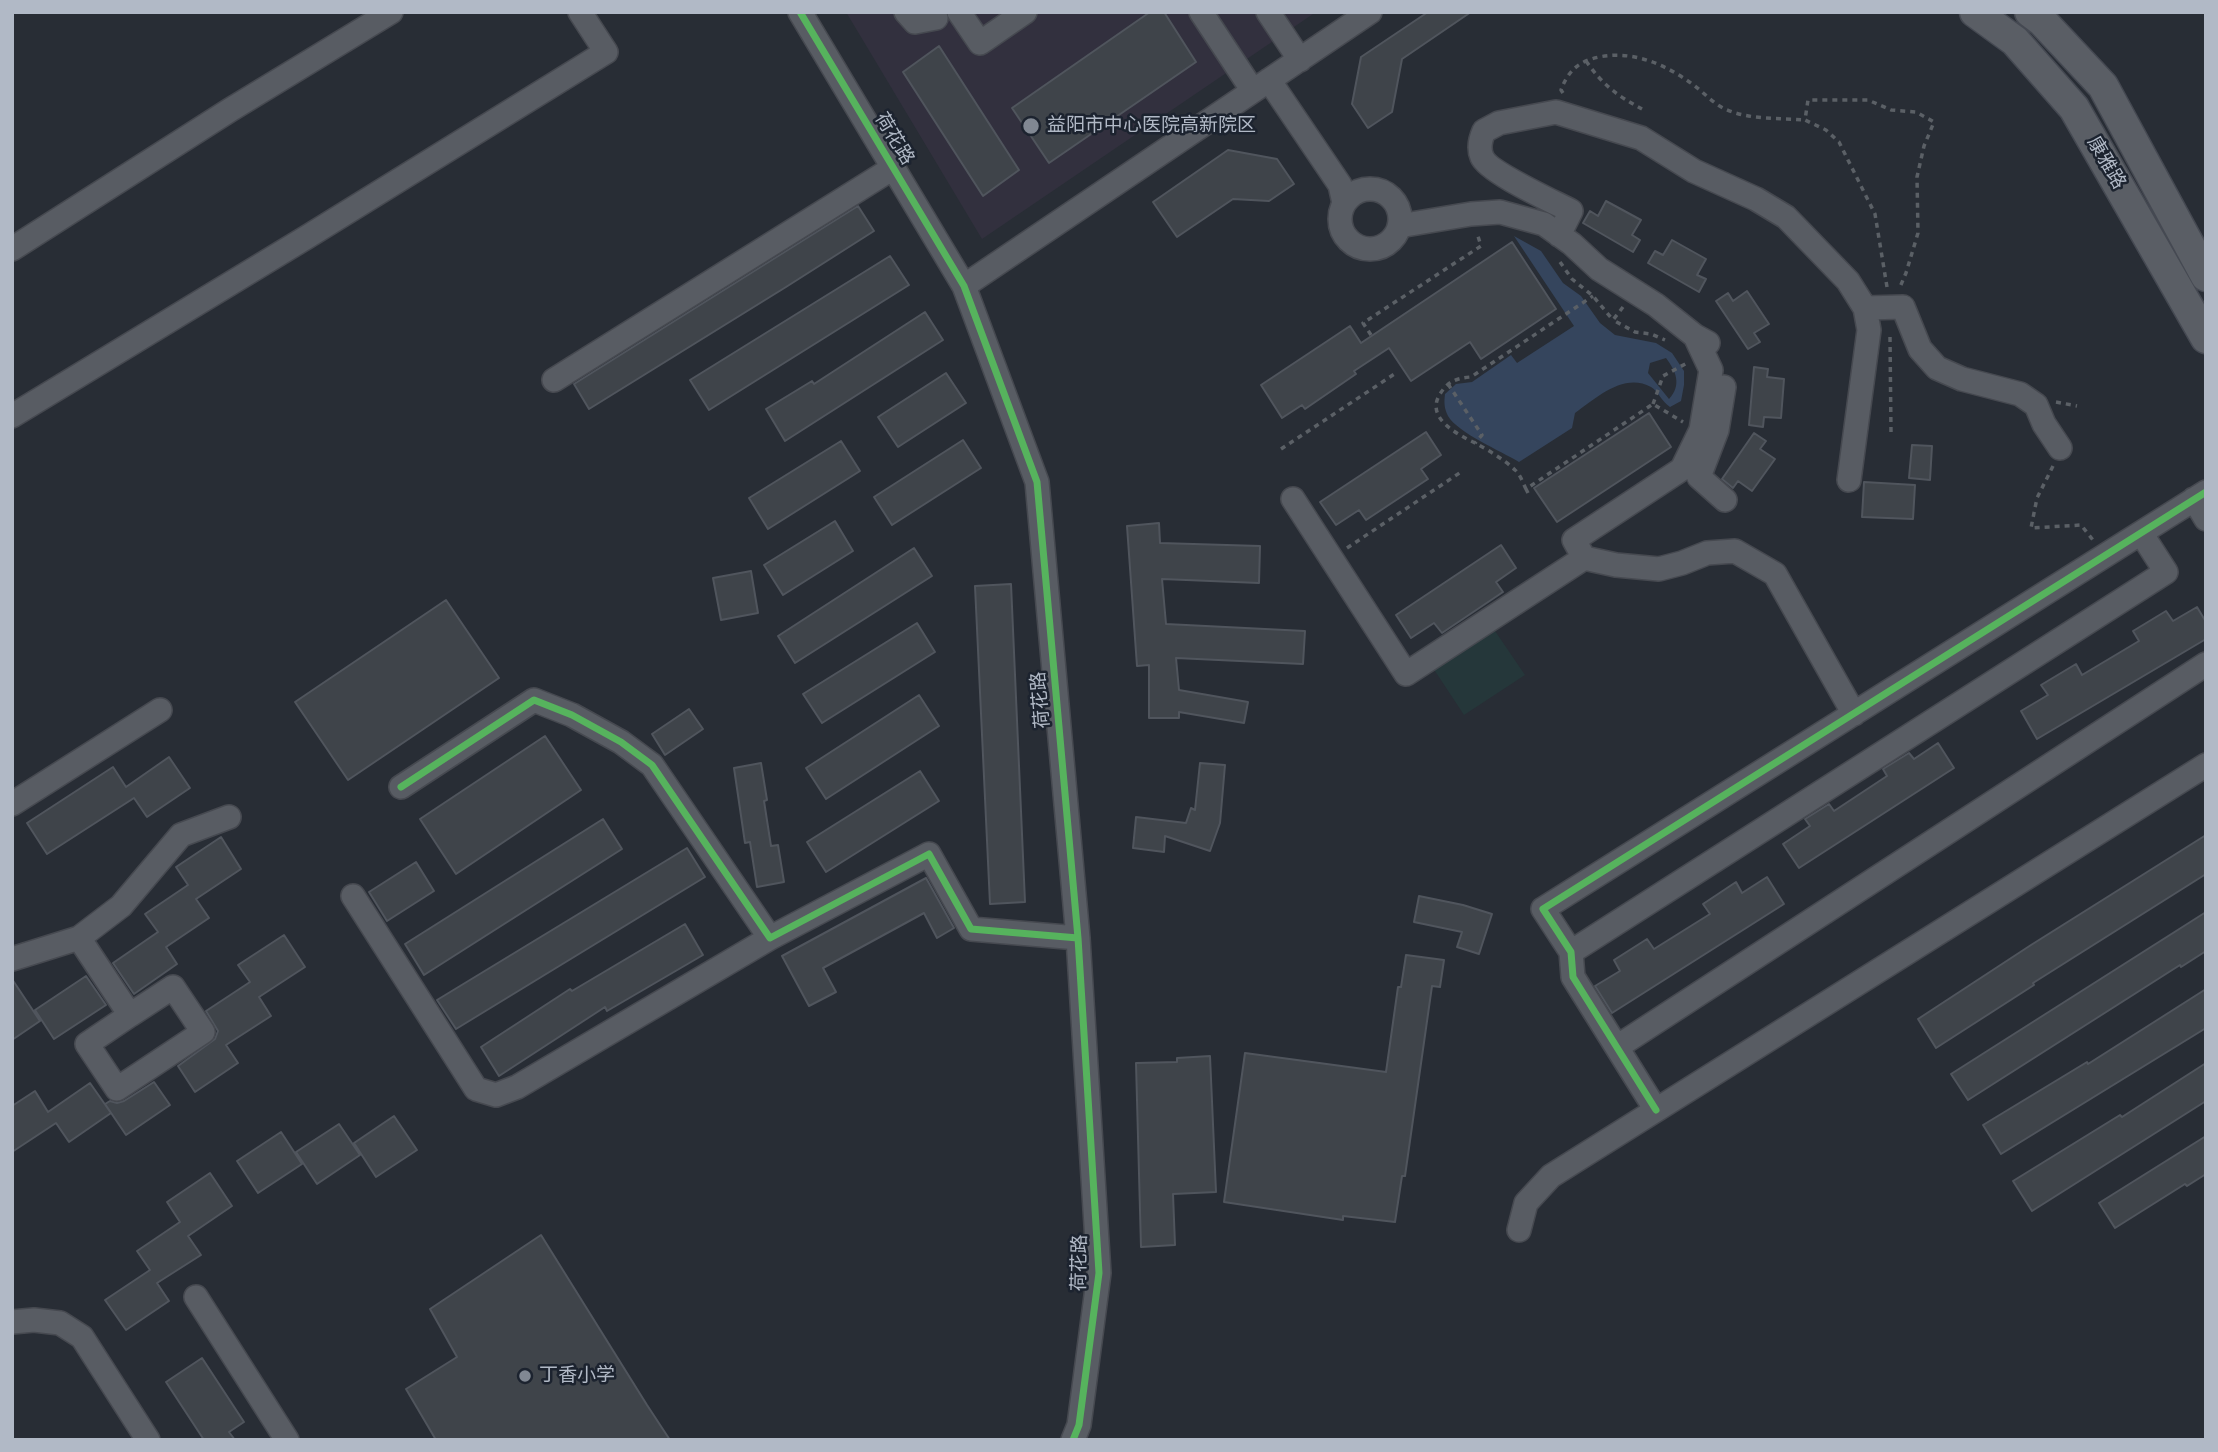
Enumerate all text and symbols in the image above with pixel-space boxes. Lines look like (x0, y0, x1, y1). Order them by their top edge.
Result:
street label: 荷花路 (870, 109, 918, 169)
place label: 益阳市中心医院高新院区 (1047, 115, 1256, 137)
marker: 益阳市中心医院高新院区 (1021, 116, 1041, 136)
street label: 康雅路 (2082, 133, 2130, 193)
street label: 荷花路 (1027, 671, 1055, 729)
street label: 荷花路 (1068, 1234, 1092, 1292)
place label: 丁香小学 (539, 1365, 615, 1387)
marker: 丁香小学 (517, 1368, 533, 1384)

